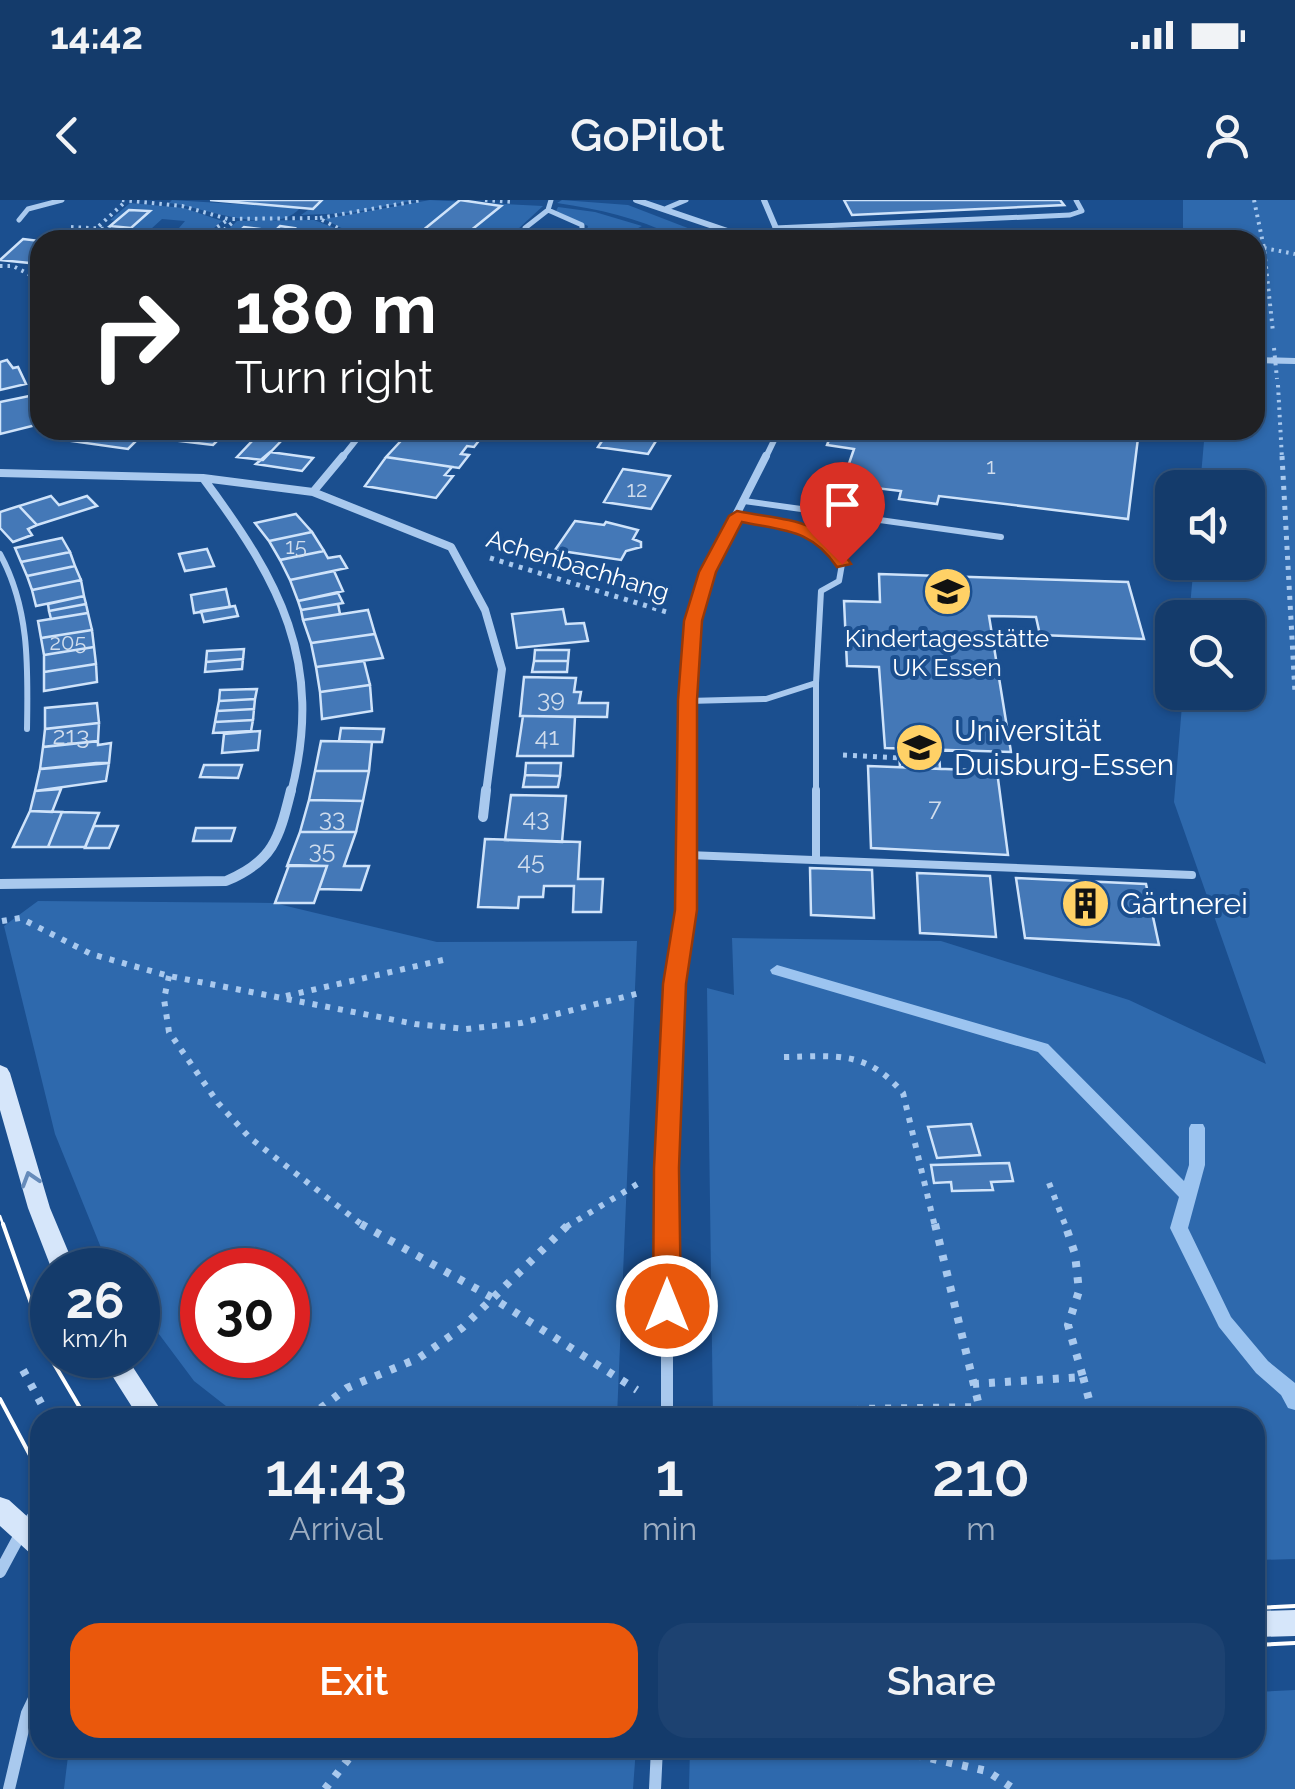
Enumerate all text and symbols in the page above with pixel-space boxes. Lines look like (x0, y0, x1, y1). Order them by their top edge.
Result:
text: 14:42 (50, 13, 143, 58)
icon: back (40, 108, 95, 163)
icon: person (1200, 108, 1255, 163)
text: GoPilot (570, 109, 725, 162)
text: 180 m (235, 267, 437, 349)
icon: right (70, 270, 200, 400)
text: Turn right (235, 351, 433, 404)
house number: 1 (986, 453, 996, 479)
pin (800, 462, 885, 565)
map controls (1155, 470, 1265, 710)
button: sound (1155, 470, 1265, 580)
house number: 12 (627, 476, 647, 502)
icon: arrive (815, 477, 870, 532)
street label: Achenbachhang (483, 523, 673, 607)
house number: 15 (285, 533, 307, 559)
school or university icon: Kindertagesstätte UK Essen (921, 566, 973, 618)
button: search (1155, 600, 1265, 710)
place label: Kindertagesstätte UK Essen (845, 623, 1049, 682)
house number: 205 (50, 629, 86, 655)
house number: 39 (537, 683, 565, 713)
place label: Universität Duisburg-Essen (954, 713, 1174, 782)
house number: 213 (52, 720, 90, 750)
house number: 41 (535, 721, 559, 751)
school or university icon: Universität Duisburg-Essen (893, 721, 945, 773)
house number: 7 (928, 792, 942, 822)
house number: 33 (319, 802, 345, 832)
house number: 43 (522, 802, 550, 832)
house number: 35 (309, 834, 335, 864)
house number: 45 (517, 845, 545, 875)
building icon: Gärtnerei (1059, 877, 1111, 929)
place label: Gärtnerei (1120, 886, 1248, 921)
one-way arrow (21, 1171, 42, 1188)
speed limit sign: 30 (180, 1248, 310, 1378)
position arrow (615, 1254, 719, 1358)
text: 26 (66, 1271, 124, 1330)
text: km/h (62, 1323, 128, 1353)
text: 14:43 (265, 1440, 407, 1510)
text: 1 (655, 1440, 684, 1510)
text: 210 (932, 1440, 1030, 1510)
text: Arrival (289, 1510, 383, 1547)
text: min (642, 1510, 697, 1547)
text: m (966, 1510, 996, 1547)
button: Exit (70, 1623, 638, 1738)
button: Share (658, 1623, 1225, 1738)

